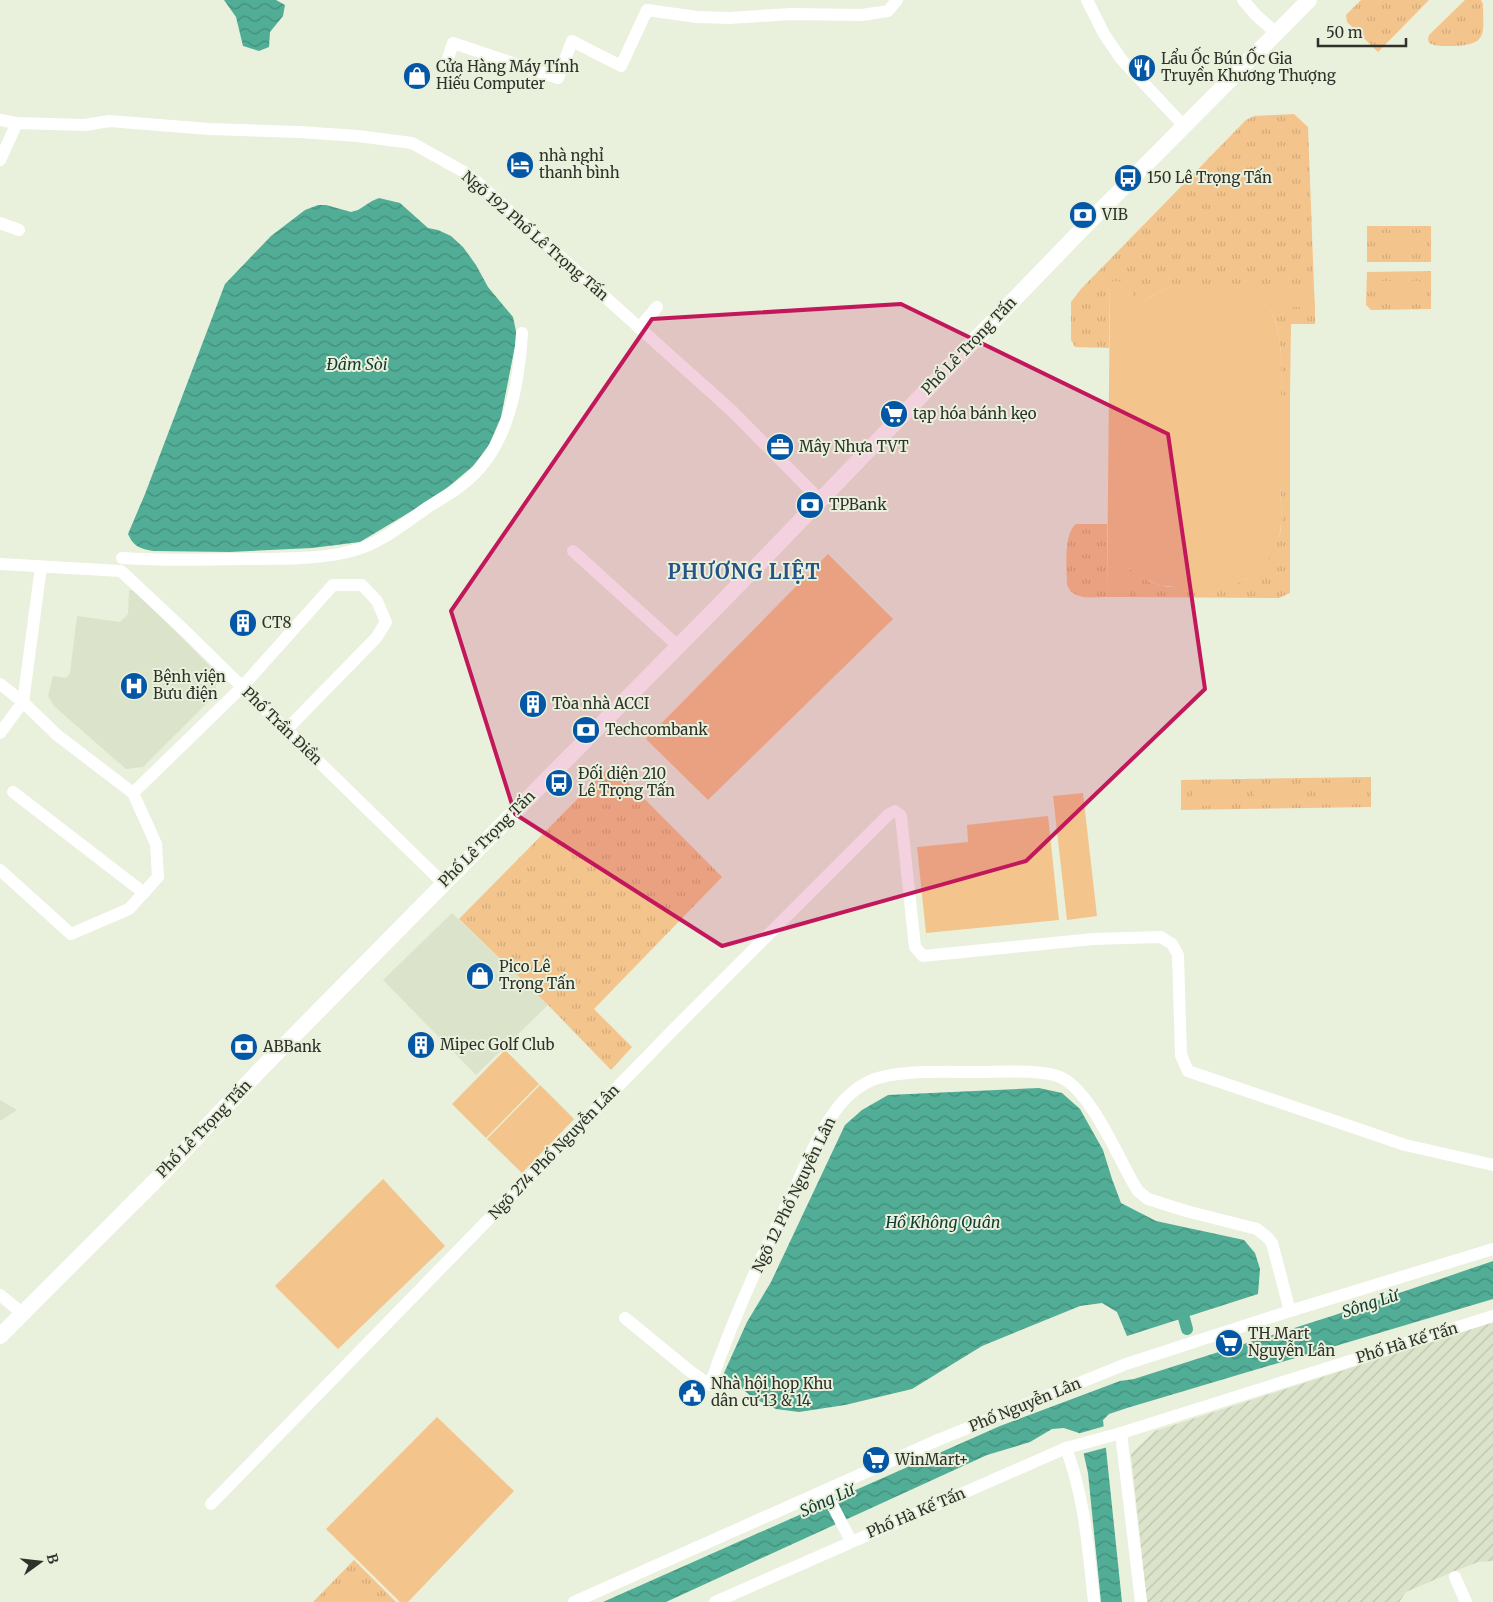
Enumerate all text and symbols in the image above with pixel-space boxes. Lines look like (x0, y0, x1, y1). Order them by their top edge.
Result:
scale bar (1318, 15, 1406, 47)
text: 50 m (1326, 23, 1363, 42)
place label: Lẩu Ốc Bún Ốc Gia Truyền Khương Thượng (1161, 46, 1336, 85)
restaurant icon: Lẩu Ốc Bún Ốc Gia Truyền Khương Thượng (1127, 53, 1157, 83)
place label: Cửa Hàng Máy Tính Hiếu Computer (436, 57, 579, 93)
shop icon: Cửa Hàng Máy Tính Hiếu Computer (402, 61, 432, 91)
place label: nhà nghỉ thanh bình (539, 146, 620, 182)
hotel icon: nhà nghỉ thanh bình (505, 150, 535, 180)
bus stop icon: 150 Lê Trọng Tấn (1113, 163, 1143, 193)
street label: Ngõ 192 Phố Lê Trọng Tấn (458, 166, 613, 305)
place label: 150 Lê Trọng Tấn (1147, 167, 1272, 187)
bank icon: VIB (1068, 200, 1098, 230)
place label: VIB (1101, 205, 1128, 224)
street label: Phố Lê Trọng Tấn (916, 292, 1020, 399)
water label: Đầm Sòi (326, 354, 388, 374)
supermarket icon: tạp hóa bánh kẹo (879, 399, 909, 429)
place label: tạp hóa bánh kẹo (913, 404, 1037, 423)
office icon: Mây Nhựa TVT (765, 432, 795, 462)
place label: Mây Nhựa TVT (799, 437, 909, 456)
bank icon: TPBank (795, 490, 825, 520)
place label: TPBank (829, 495, 887, 514)
district label: PHƯƠNG LIỆT (667, 559, 821, 584)
building icon: CT8 (228, 608, 258, 638)
place label: CT8 (262, 613, 291, 632)
place label: Bệnh viện Bưu điện (153, 667, 226, 703)
hospital icon: Bệnh viện Bưu điện (119, 671, 149, 701)
street label: Phố Trần Điền (238, 682, 327, 769)
building icon: Tòa nhà ACCI (518, 689, 548, 719)
place label: Tòa nhà ACCI (552, 694, 649, 713)
bank icon: Techcombank (571, 715, 601, 745)
place label: Techcombank (605, 720, 708, 739)
place label: Đối diện 210 Lê Trọng Tấn (578, 763, 675, 800)
bus stop icon: Đối diện 210 Lê Trọng Tấn (544, 768, 574, 798)
street label: Phố Lê Trọng Tấn (434, 786, 539, 891)
place label: Pico Lê Trọng Tấn (499, 957, 575, 993)
shop icon: Pico Lê Trọng Tấn (465, 961, 495, 991)
building icon: Mipec Golf Club (406, 1030, 436, 1060)
bank icon: ABBank (229, 1032, 259, 1062)
place label: Mipec Golf Club (440, 1035, 554, 1054)
place label: ABBank (262, 1037, 322, 1056)
street label: Phố Lê Trọng Tấn (151, 1075, 255, 1182)
street label: Ngõ 274 Phố Nguyễn Lân (484, 1080, 623, 1223)
street label: Ngõ 12 Phố Nguyễn Lân (747, 1114, 839, 1276)
water label: Hồ Không Quân (884, 1212, 1001, 1232)
water label: Sông Lừ (1339, 1284, 1403, 1321)
street label: Phố Hà Kế Tấn (1353, 1317, 1460, 1367)
place label: TH Mart Nguyễn Lân (1248, 1324, 1335, 1360)
supermarket icon: TH Mart Nguyễn Lân (1214, 1328, 1244, 1358)
street label: Phố Nguyễn Lân (966, 1373, 1084, 1436)
place label: Nhà hội họp Khu dân cư 13 & 14 (711, 1374, 833, 1410)
public building icon: Nhà hội họp Khu dân cư 13 & 14 (677, 1378, 707, 1408)
supermarket icon: WinMart+ (861, 1445, 891, 1475)
place label: WinMart+ (894, 1450, 968, 1469)
water label: Sông Lừ (796, 1478, 860, 1521)
street label: Phố Hà Kế Tấn (863, 1482, 968, 1542)
north arrow (15, 1537, 65, 1587)
text: B (43, 1552, 63, 1566)

